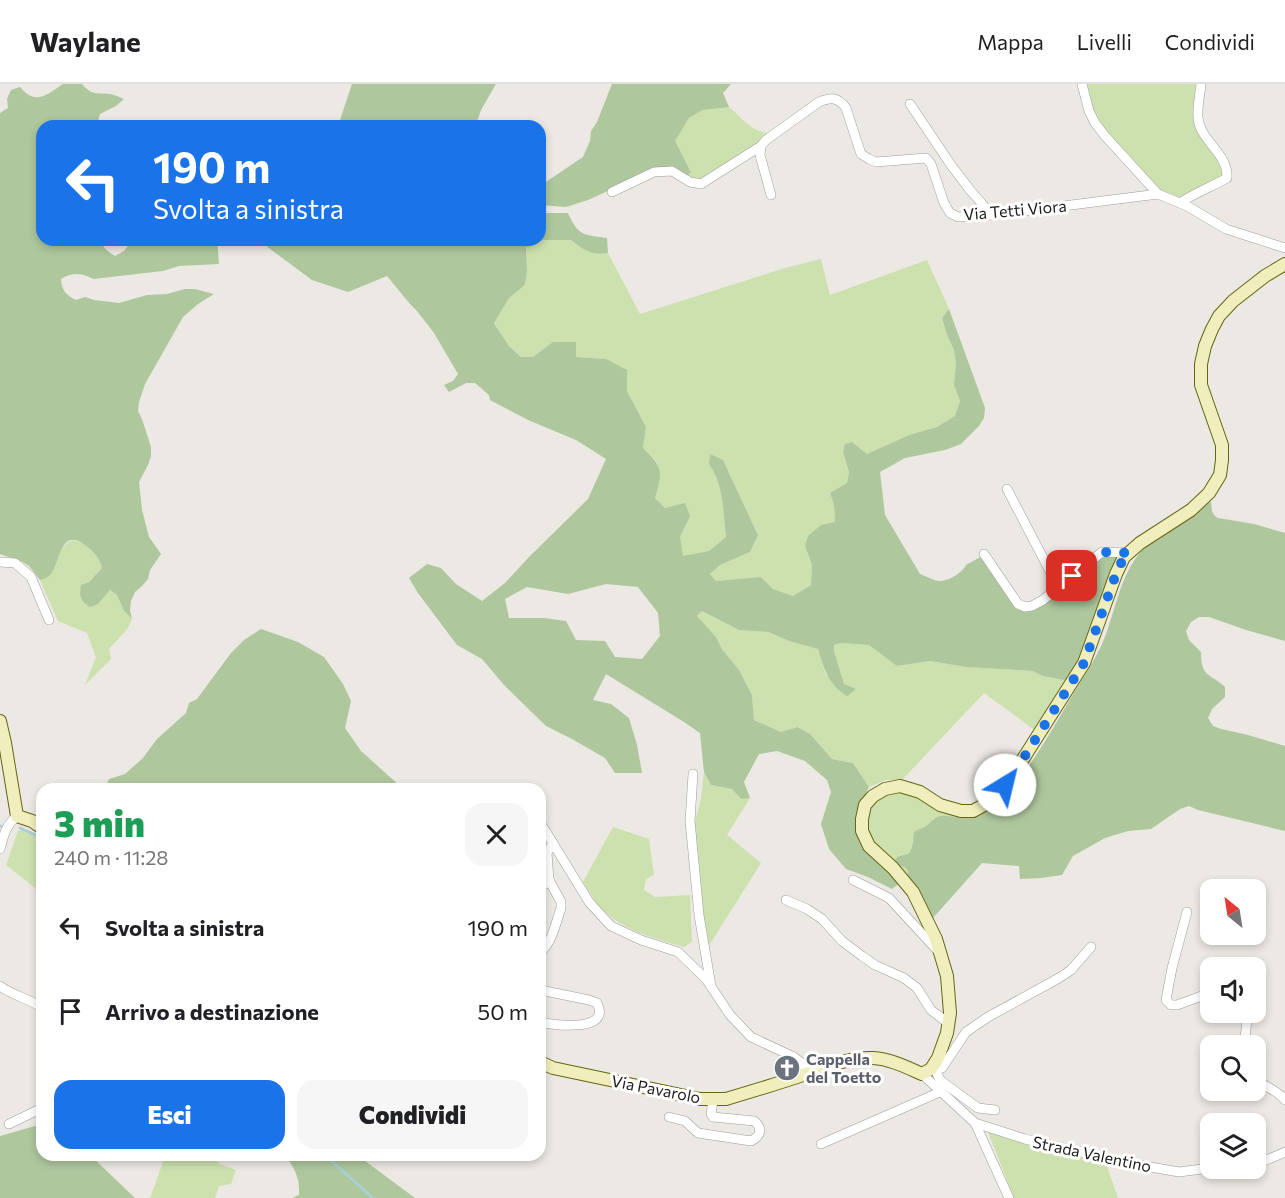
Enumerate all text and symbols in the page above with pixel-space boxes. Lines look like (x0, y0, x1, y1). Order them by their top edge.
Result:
text: Waylane (30, 24, 141, 58)
text: Mappa (977, 29, 1044, 54)
text: Livelli (1077, 29, 1132, 54)
text: Condividi (1165, 29, 1255, 54)
text: 190 m (153, 140, 271, 192)
icon: left (54, 144, 132, 222)
text: Svolta a sinistra (153, 192, 344, 225)
street label: Via Tetti Viora (963, 196, 1067, 223)
pin (1046, 550, 1097, 601)
icon: arrive (1055, 559, 1088, 592)
position arrow (973, 753, 1037, 817)
text: 3 min (54, 800, 145, 844)
button: close (465, 803, 528, 866)
text: 240 m · 11:28 (54, 845, 168, 869)
north arrow (1200, 879, 1266, 945)
map controls (1200, 879, 1266, 1179)
icon: left (54, 911, 87, 944)
text: Svolta a sinistra (105, 914, 264, 941)
text: 190 m (467, 914, 528, 941)
button: sound (1200, 957, 1266, 1023)
icon: arrive (54, 995, 87, 1028)
text: Arrivo a destinazione (105, 998, 319, 1025)
text: 50 m (478, 998, 528, 1025)
button: search (1200, 1035, 1266, 1101)
place label: Cappella del Toetto (806, 1049, 882, 1086)
church icon: Cappella del Toetto (772, 1053, 802, 1083)
street label: Via Pavarolo (610, 1071, 702, 1106)
button: Esci (54, 1080, 285, 1149)
button: Condividi (297, 1080, 528, 1149)
button: layers (1200, 1113, 1266, 1179)
street label: Strada Valentino (1031, 1132, 1153, 1175)

